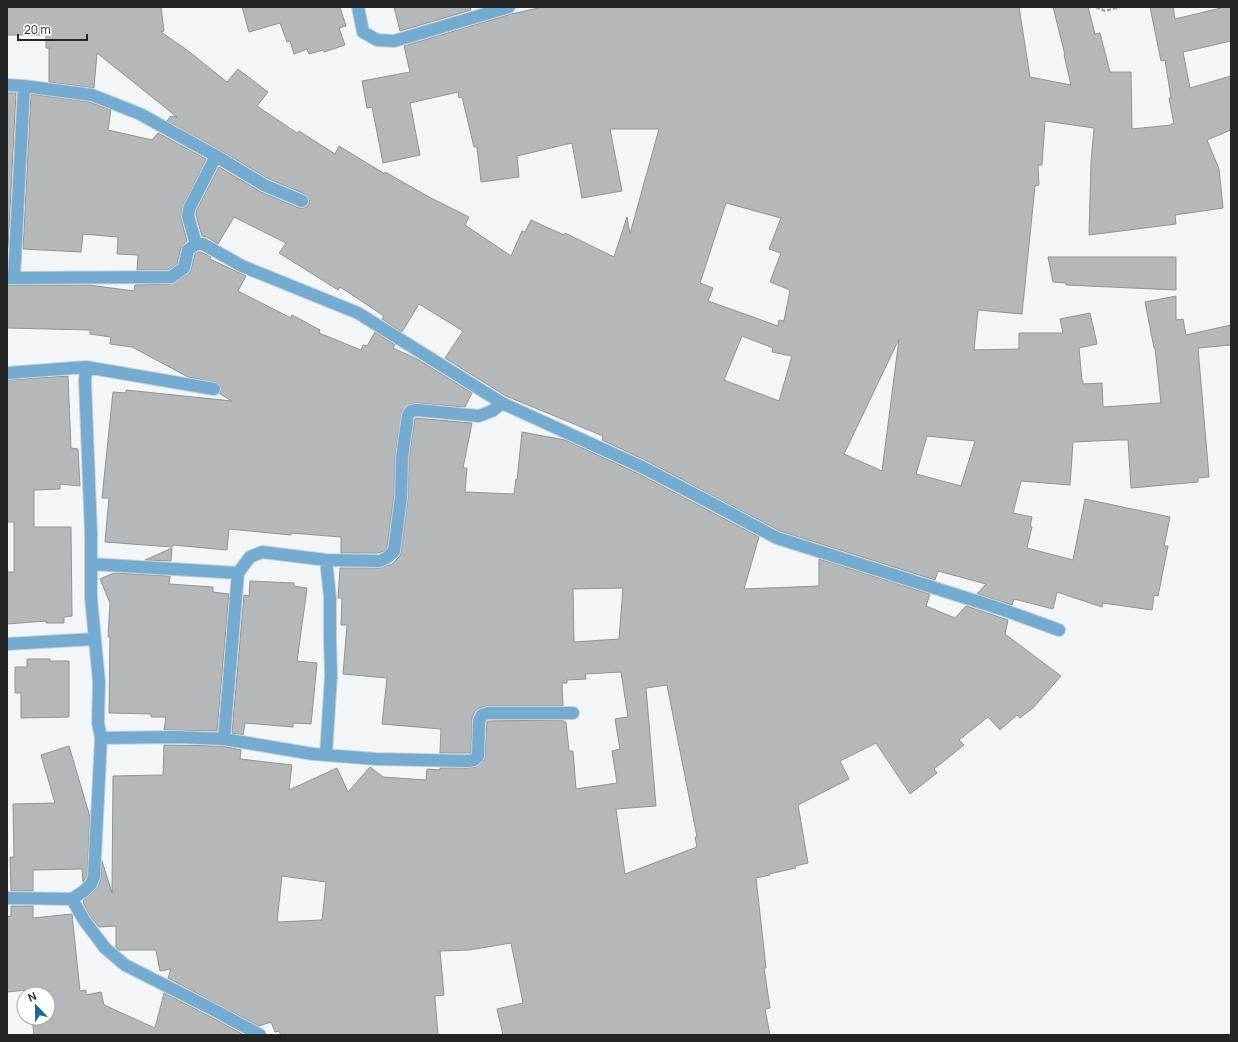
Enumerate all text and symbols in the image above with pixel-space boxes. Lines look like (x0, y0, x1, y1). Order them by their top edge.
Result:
scale bar (18, 16, 87, 42)
text: 20 m (24, 21, 51, 38)
north arrow (16, 986, 56, 1026)
text: N (26, 988, 39, 1005)

